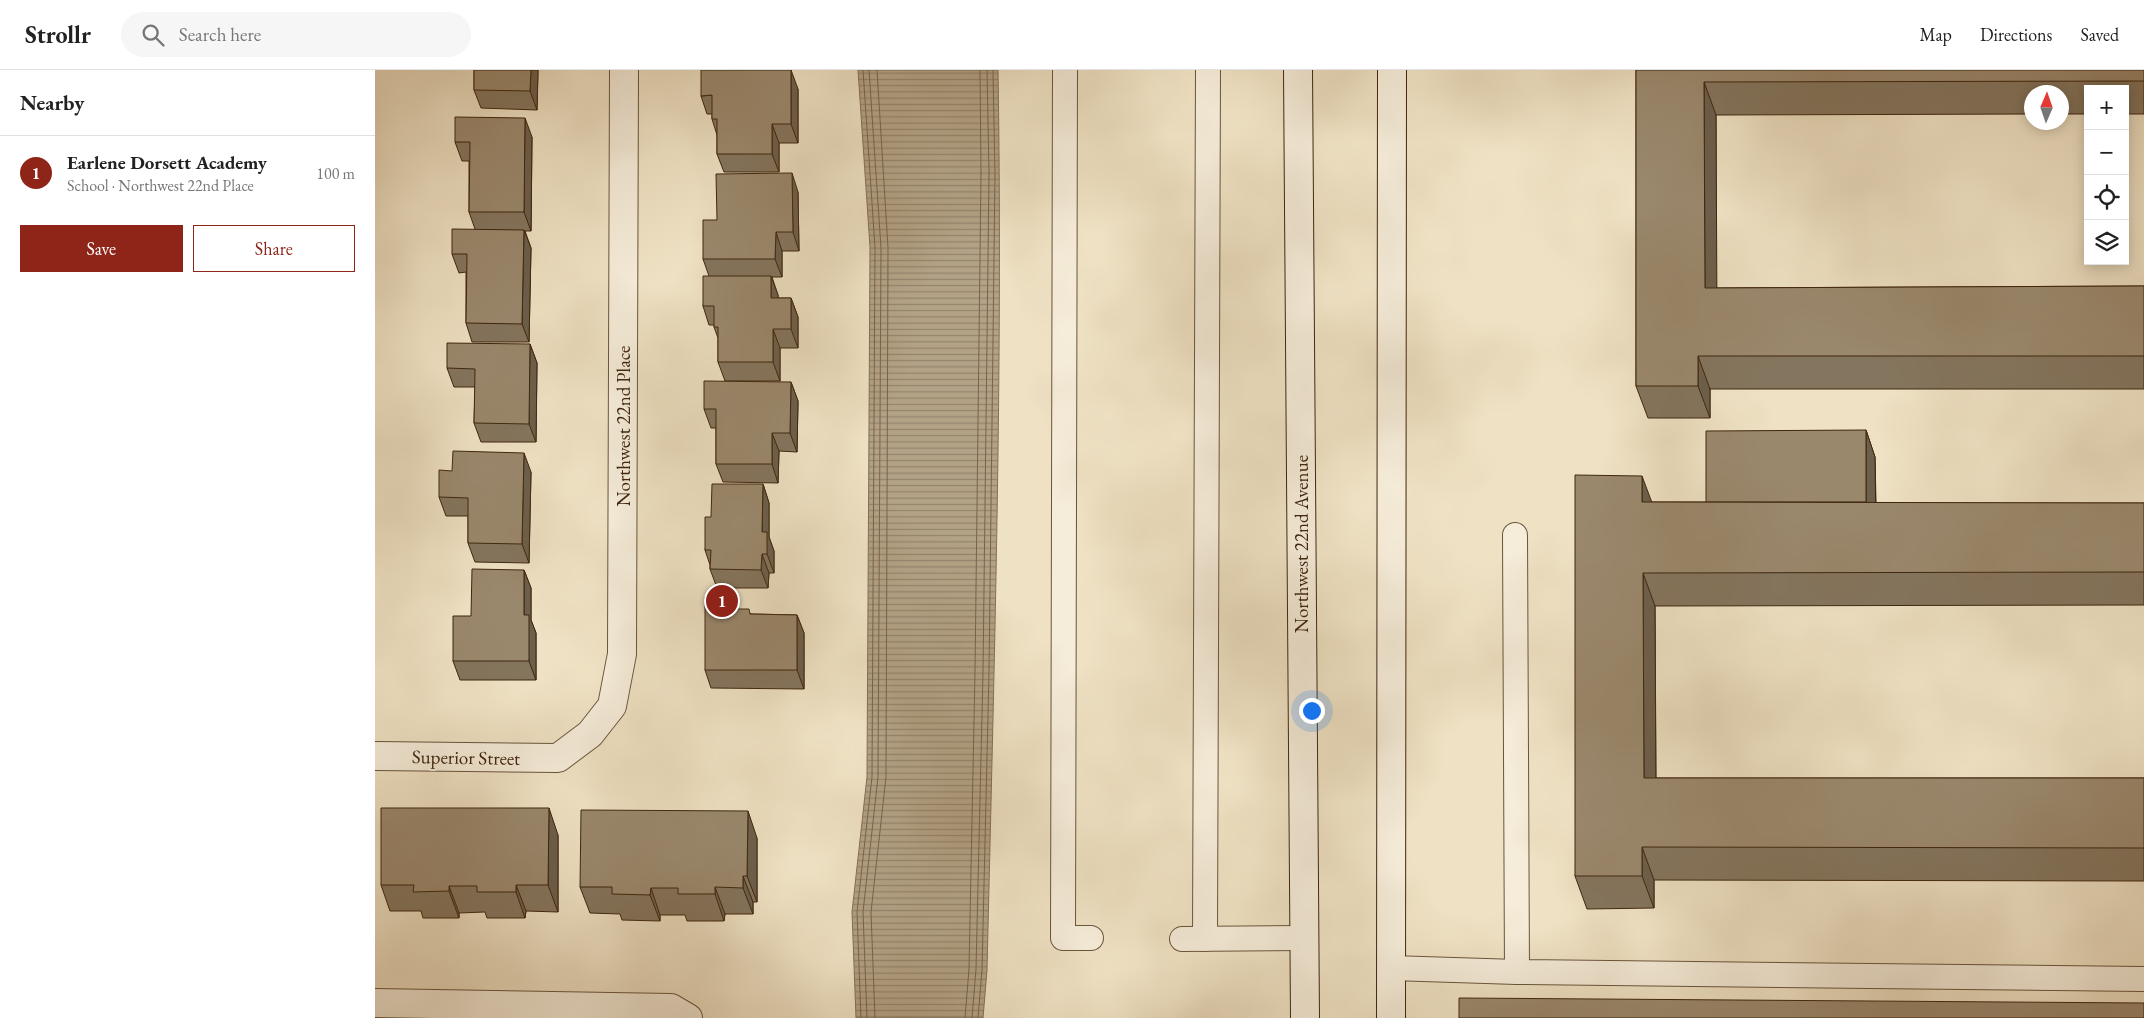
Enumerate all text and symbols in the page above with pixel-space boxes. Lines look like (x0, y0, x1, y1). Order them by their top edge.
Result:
search box (121, 12, 471, 57)
text: Strollr (25, 19, 91, 50)
icon: search (139, 21, 167, 49)
text: Search here (179, 22, 261, 47)
text: Map (1920, 23, 1952, 46)
text: Directions (1980, 23, 2052, 46)
text: Saved (2080, 23, 2119, 46)
north arrow (2024, 85, 2069, 130)
map controls (2084, 85, 2129, 265)
button: + (2084, 85, 2129, 130)
text: Nearby (20, 89, 84, 116)
button: − (2084, 130, 2129, 175)
text: Earlene Dorsett Academy (67, 150, 267, 175)
text: 1 (32, 163, 40, 184)
text: 100 m (316, 163, 355, 184)
text: School · Northwest 22nd Place (67, 175, 254, 196)
button: locate (2084, 175, 2129, 220)
button: layers (2084, 220, 2129, 265)
button: Save (20, 225, 183, 272)
button: Share (193, 225, 355, 272)
street label: Northwest 22nd Place (611, 345, 636, 507)
street label: Northwest 22nd Avenue (1289, 455, 1314, 633)
pin: 1 (706, 582, 738, 620)
your location (1299, 698, 1325, 724)
street label: Superior Street (412, 744, 520, 771)

